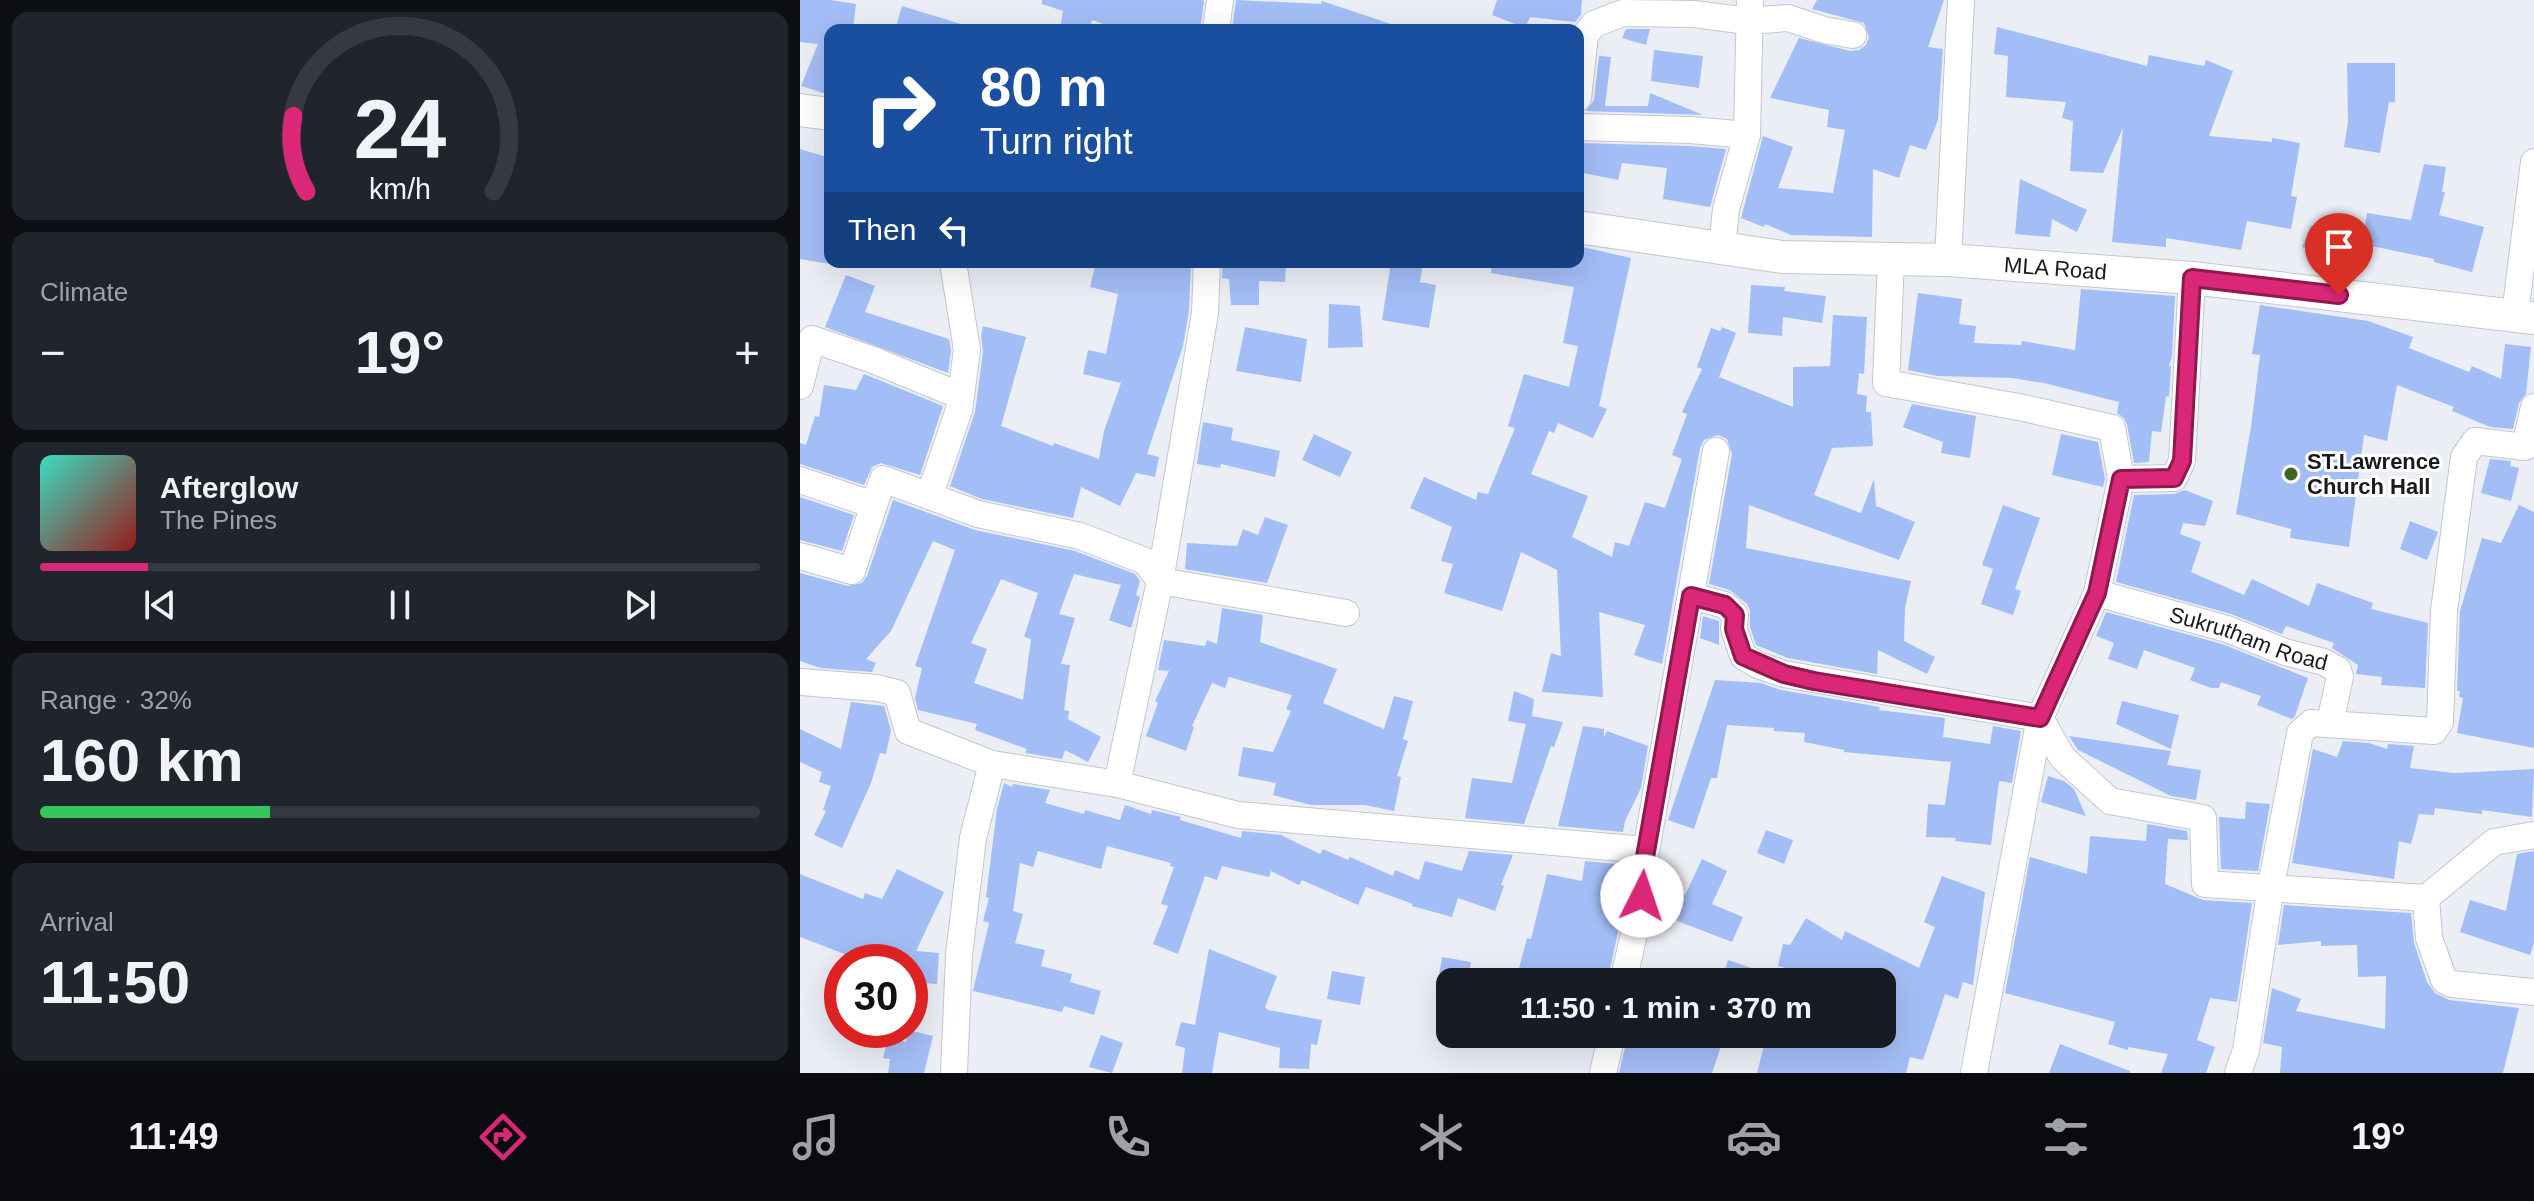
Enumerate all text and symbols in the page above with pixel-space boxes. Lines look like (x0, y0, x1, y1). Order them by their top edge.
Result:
text: 80 m (980, 55, 1108, 118)
icon: right (848, 56, 952, 160)
text: 24 (354, 83, 446, 176)
text: Turn right (980, 121, 1133, 162)
text: km/h (369, 173, 431, 205)
icon: left (932, 208, 976, 252)
text: Then (848, 213, 916, 246)
pin (2305, 213, 2373, 295)
icon: arrive (2317, 225, 2361, 269)
street label: MLA Road (2003, 252, 2108, 285)
text: Climate (40, 277, 128, 307)
text: 19° (355, 319, 445, 386)
text: − (40, 328, 66, 377)
text: + (734, 328, 760, 377)
place label: ST.Lawrence Church Hall (2307, 449, 2440, 499)
marker: ST.Lawrence Church Hall (2282, 465, 2300, 483)
text: Afterglow (160, 471, 298, 504)
text: The Pines (160, 505, 277, 535)
icon: previous (138, 583, 182, 627)
icon: pause (378, 583, 422, 627)
icon: next (618, 583, 662, 627)
street label: Sukrutham Road (2167, 602, 2330, 675)
text: Range · 32% (40, 685, 192, 715)
text: 160 km (40, 727, 244, 794)
position arrow (1600, 854, 1684, 938)
text: Arrival (40, 907, 114, 937)
speed limit sign: 30 (824, 944, 928, 1048)
text: 11:50 (40, 949, 190, 1016)
text: 11:50 · 1 min · 370 m (1520, 991, 1812, 1024)
icon: directions (475, 1109, 531, 1165)
icon: music (788, 1109, 844, 1165)
icon: phone (1100, 1109, 1156, 1165)
icon: climate (1413, 1109, 1469, 1165)
icon: car (1726, 1109, 1782, 1165)
icon: filters (2038, 1109, 2094, 1165)
text: 11:49 (128, 1116, 218, 1157)
text: 19° (2351, 1116, 2406, 1157)

